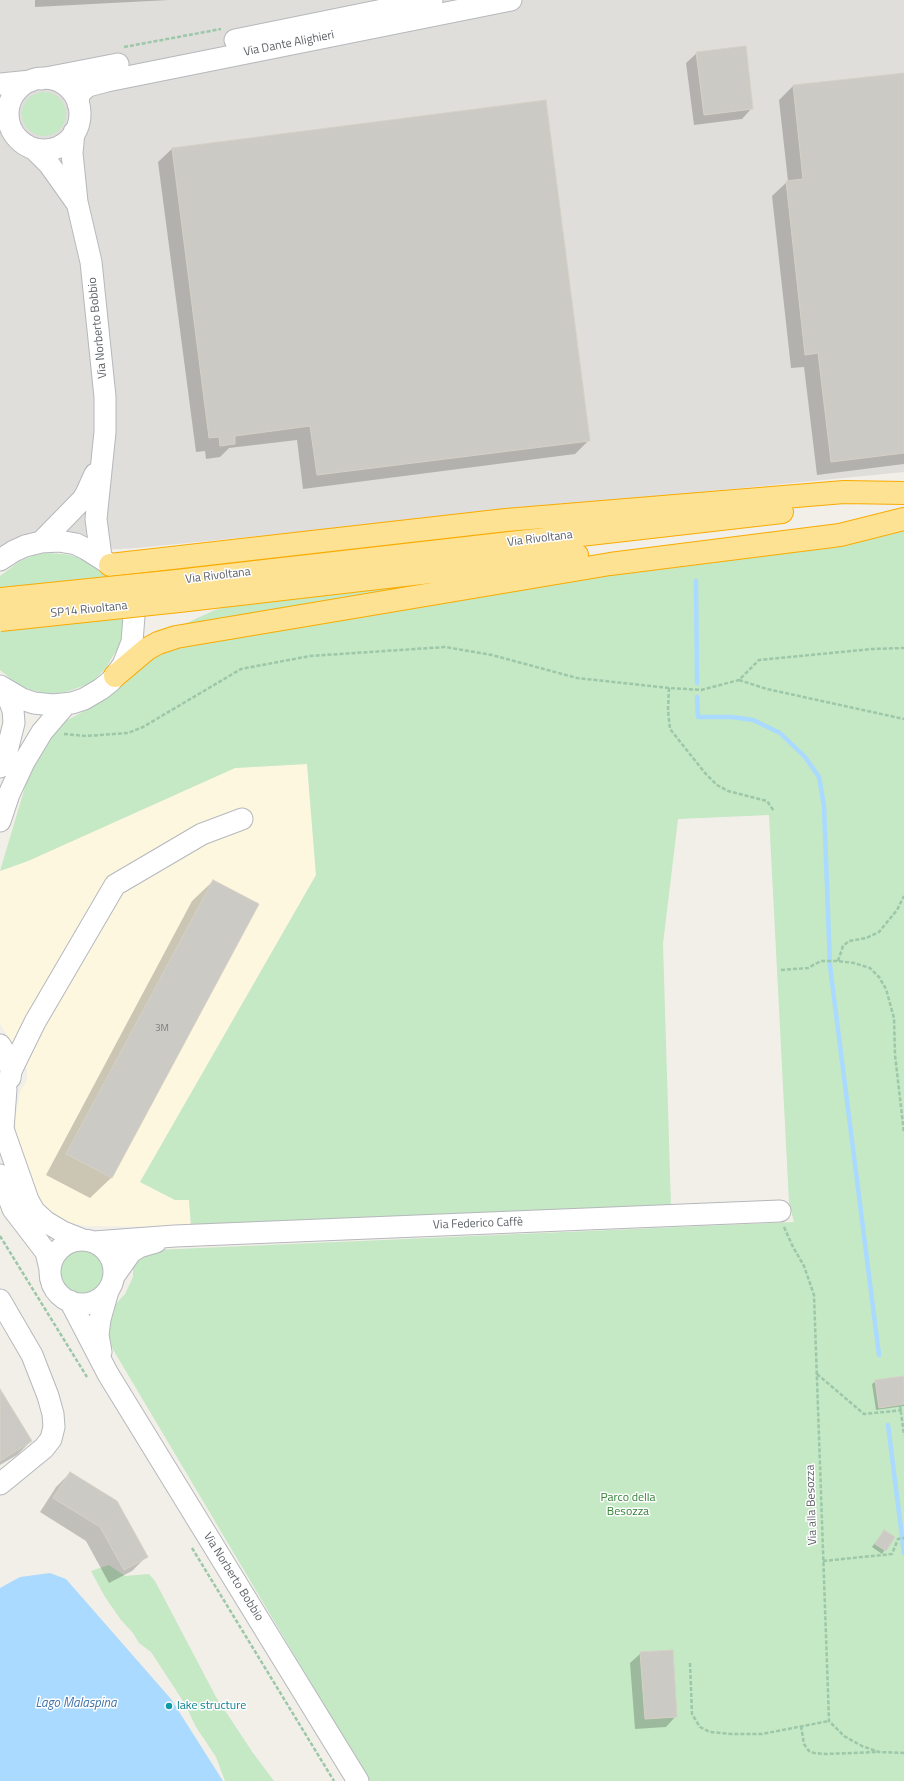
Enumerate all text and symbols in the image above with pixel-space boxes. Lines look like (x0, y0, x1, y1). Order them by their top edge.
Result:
street label: Via Dante Alighieri (242, 28, 336, 60)
street label: Via Norberto Bobbio (86, 277, 110, 379)
street label: Via Rivoltana (506, 528, 574, 550)
street label: Via Rivoltana (184, 565, 252, 587)
street label: SP14 Rivoltana (50, 599, 128, 621)
house number: 3M (155, 1023, 169, 1035)
street label: Via Federico Caffè (433, 1215, 523, 1233)
street label: Via alla Besozza (803, 1464, 821, 1546)
park label: Parco della Besozza (600, 1491, 656, 1519)
street label: Via Norberto Bobbio (200, 1530, 266, 1624)
water label: Lago Malaspina (36, 1696, 116, 1712)
place label: lake structure (177, 1699, 246, 1713)
marker: lake structure (164, 1701, 174, 1711)

